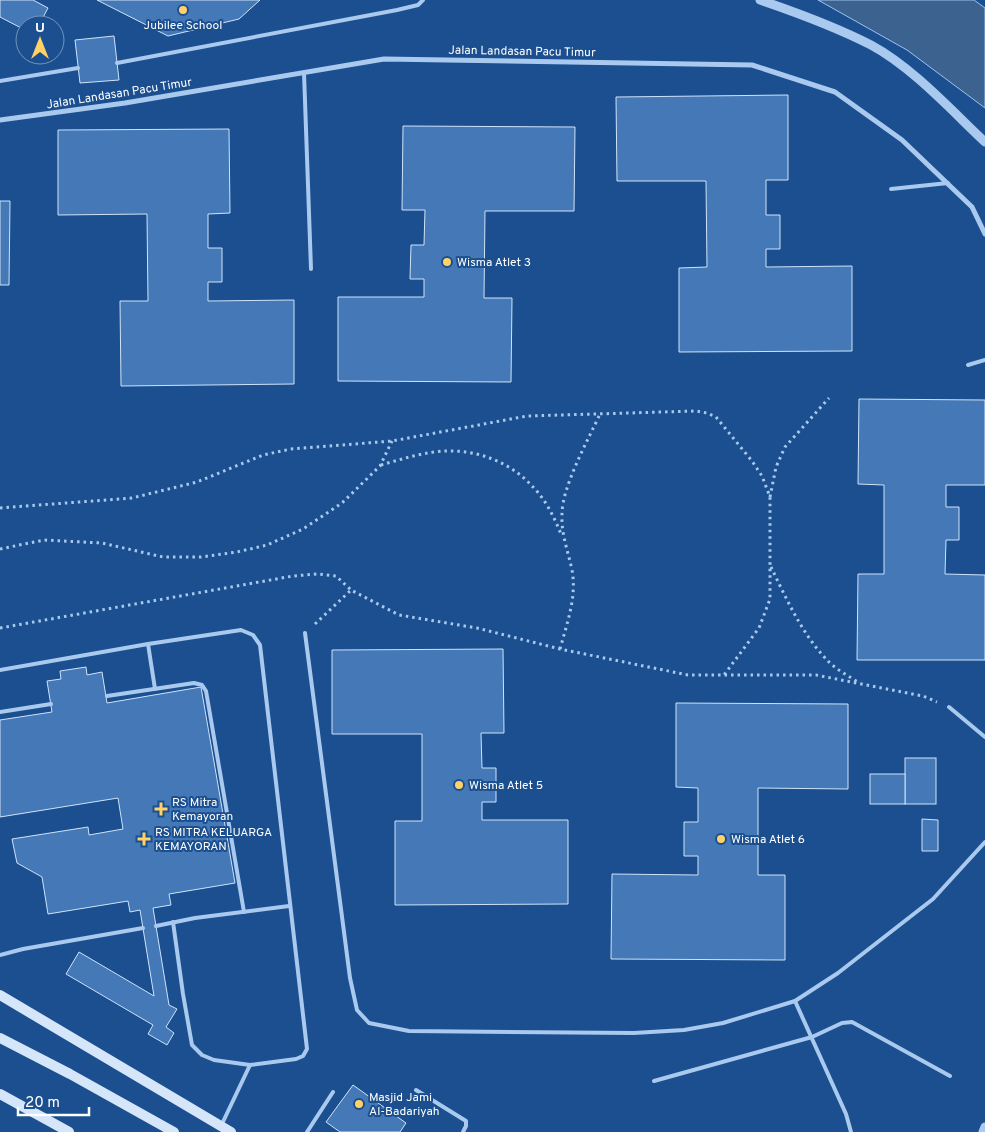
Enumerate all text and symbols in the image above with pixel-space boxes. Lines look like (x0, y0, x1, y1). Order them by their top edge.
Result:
marker: Jubilee School (177, 4, 189, 16)
north arrow (15, 15, 65, 65)
place label: Jubilee School (144, 18, 222, 34)
text: U (35, 20, 45, 37)
street label: Jalan Landasan Pacu Timur (448, 43, 596, 61)
street label: Jalan Landasan Pacu Timur (45, 75, 193, 113)
place label: Wisma Atlet 3 (457, 255, 531, 271)
marker: Wisma Atlet 3 (441, 256, 453, 268)
place label: Wisma Atlet 5 (469, 778, 543, 794)
marker: Wisma Atlet 5 (453, 779, 465, 791)
place label: RS Mitra Kemayoran (172, 795, 233, 825)
marker: RS Mitra Kemayoran (154, 802, 168, 816)
place label: RS MITRA KELUARGA KEMAYORAN (155, 825, 272, 855)
marker: RS MITRA KELUARGA KEMAYORAN (137, 832, 151, 846)
place label: Wisma Atlet 6 (731, 832, 805, 848)
marker: Wisma Atlet 6 (715, 833, 727, 845)
scale bar (18, 1084, 89, 1116)
place label: Masjid Jami Al-Badariyah (369, 1090, 439, 1120)
text: 20 m (25, 1094, 60, 1113)
marker: Masjid Jami Al-Badariyah (353, 1098, 365, 1110)

